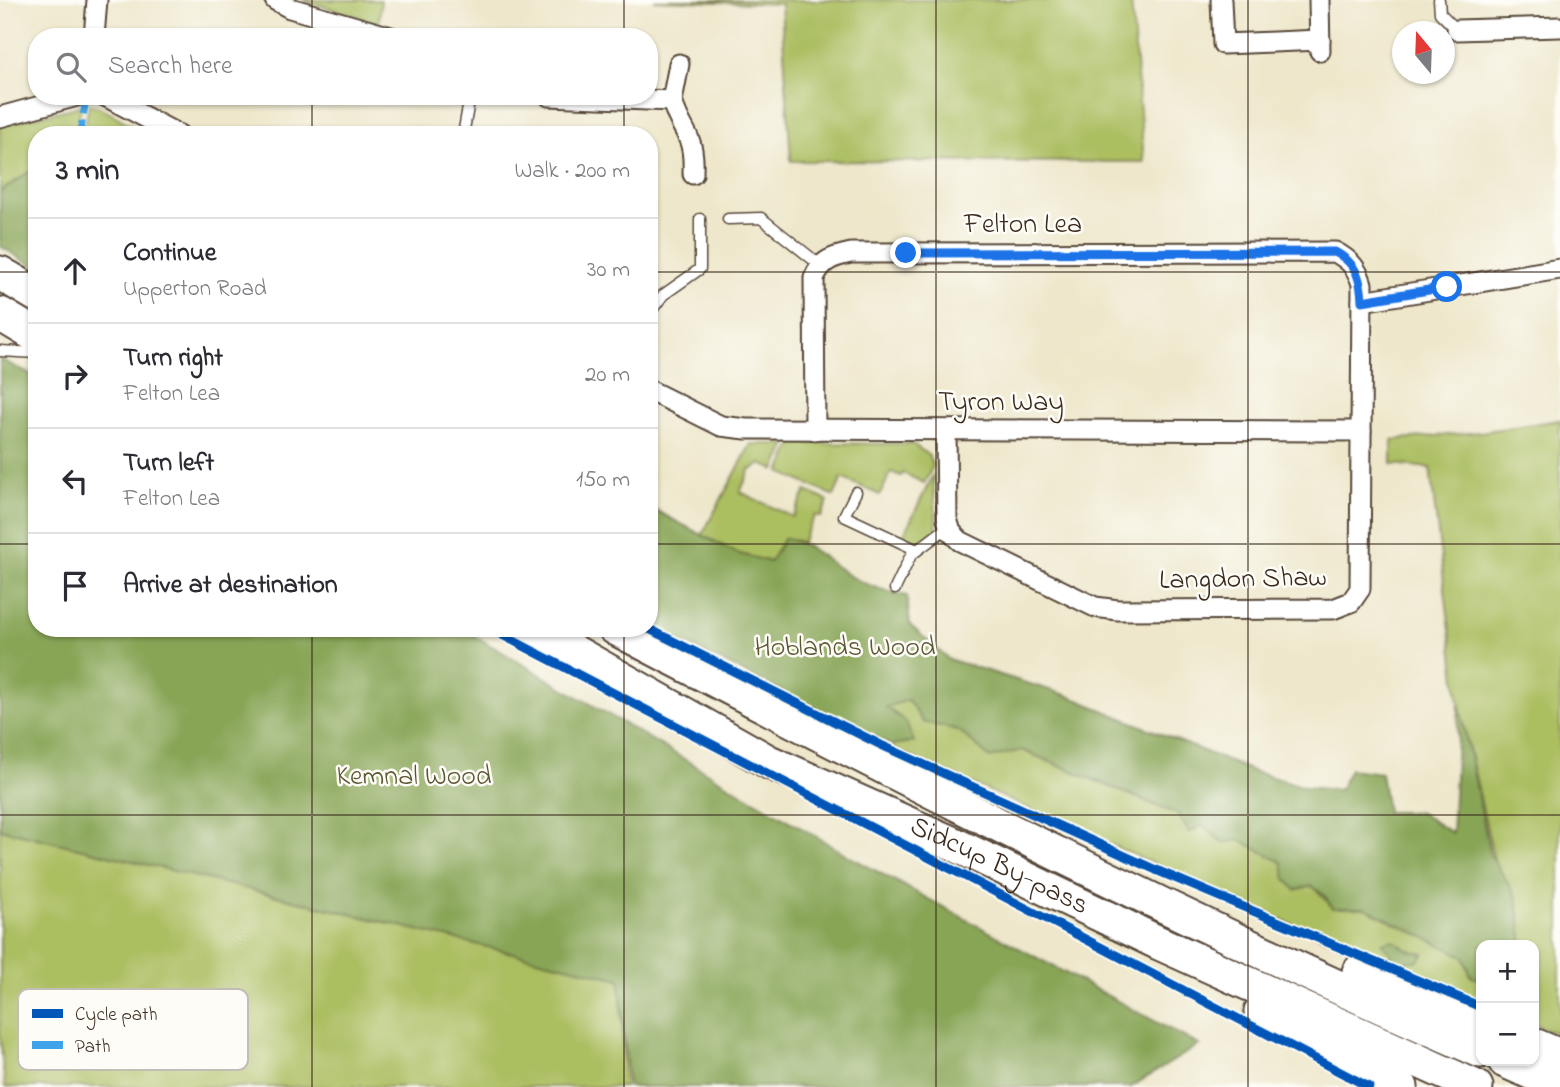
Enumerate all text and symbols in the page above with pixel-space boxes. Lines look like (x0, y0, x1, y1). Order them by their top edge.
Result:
north arrow (1392, 21, 1455, 84)
search box (28, 28, 658, 105)
icon: search (52, 48, 90, 86)
text: Search here (108, 48, 233, 86)
text: 3 min (56, 150, 119, 194)
text: Walk · 200 m (515, 155, 630, 188)
street label: Felton Lea (963, 205, 1082, 246)
text: Continue (123, 235, 216, 273)
route end (890, 237, 921, 268)
icon: ahead (56, 252, 94, 290)
text: 30 m (587, 254, 630, 287)
route start (1431, 271, 1462, 302)
text: Upperton Road (123, 273, 267, 306)
text: Turn right (123, 340, 223, 378)
icon: right (56, 357, 94, 395)
text: 20 m (585, 359, 630, 392)
text: Felton Lea (123, 378, 220, 411)
street label: Tyron Way (938, 383, 1064, 424)
text: Turn left (123, 445, 214, 483)
icon: left (56, 462, 94, 500)
text: 150 m (576, 464, 630, 497)
text: Felton Lea (123, 483, 220, 516)
street label: Langdon Shaw (1159, 558, 1327, 602)
icon: arrive (56, 567, 94, 605)
text: Arrive at destination (123, 567, 338, 605)
park label: Hoblands Wood (754, 628, 936, 669)
park label: Kemnal Wood (336, 757, 492, 798)
street label: Sidcup By-pass (903, 807, 1095, 926)
map controls (1476, 940, 1539, 1066)
button: + (1476, 940, 1539, 1003)
legend (18, 989, 248, 1070)
text: Cycle path (75, 1002, 157, 1030)
button: − (1476, 1003, 1539, 1066)
text: Path (75, 1034, 111, 1061)

